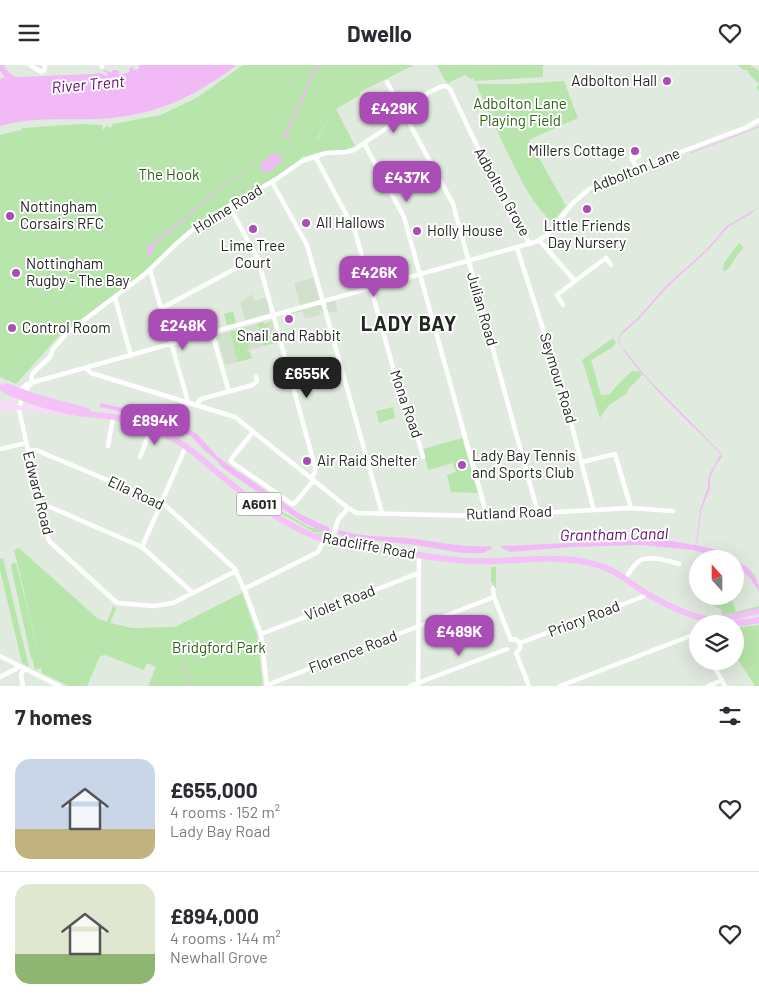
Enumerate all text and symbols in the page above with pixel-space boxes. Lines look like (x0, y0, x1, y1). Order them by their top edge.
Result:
icon: menu (15, 19, 43, 47)
icon: heart (716, 19, 744, 47)
text: Dwello (347, 20, 412, 46)
water label: River Trent (51, 71, 126, 96)
place label: Adbolton Hall (571, 71, 657, 89)
marker: Adbolton Hall (661, 75, 673, 87)
pin: £429K (359, 92, 429, 134)
park label: Adbolton Lane Playing Field (473, 94, 567, 129)
text: £429K (371, 98, 417, 117)
place label: Millers Cottage (528, 141, 625, 159)
street label: Adbolton Lane (589, 143, 682, 195)
street label: Adbolton Grove (471, 144, 535, 239)
marker: Millers Cottage (629, 145, 641, 157)
pin: £437K (372, 161, 442, 203)
park label: The Hook (138, 165, 200, 183)
text: £437K (384, 167, 430, 186)
street label: Holme Road (190, 180, 265, 236)
place label: Nottingham Corsairs RFC (20, 197, 104, 232)
marker: Little Friends Day Nursery (581, 203, 593, 215)
marker: Nottingham Corsairs RFC (4, 210, 16, 222)
place label: All Hallows (316, 213, 385, 231)
place label: Little Friends Day Nursery (544, 216, 630, 251)
marker: All Hallows (300, 217, 312, 229)
place label: Holly House (427, 221, 503, 239)
marker: Lime Tree Court (247, 223, 259, 235)
marker: Holly House (411, 225, 423, 237)
place label: Lime Tree Court (221, 236, 285, 271)
place label: Nottingham Rugby - The Bay (26, 254, 130, 289)
pin: £426K (339, 255, 409, 298)
text: £426K (350, 262, 398, 281)
marker: Nottingham Rugby - The Bay (10, 267, 22, 279)
street label: Julian Road (464, 270, 502, 348)
pin: £248K (148, 309, 218, 351)
district label: LADY BAY (361, 311, 457, 335)
marker: Snail and Rabbit (283, 313, 295, 325)
text: £248K (159, 315, 207, 334)
place label: Control Room (22, 318, 111, 336)
marker: Control Room (6, 322, 18, 334)
place label: Snail and Rabbit (237, 326, 341, 344)
street label: Seymour Road (537, 330, 581, 425)
pin: £655K (272, 357, 342, 399)
text: £655K (284, 363, 330, 382)
street label: Mona Road (387, 367, 427, 440)
pin: £894K (120, 403, 190, 446)
text: £894K (132, 410, 178, 429)
place label: Lady Bay Tennis and Sports Club (472, 446, 576, 481)
street label: Edward Road (20, 449, 58, 536)
place label: Air Raid Shelter (317, 451, 418, 469)
marker: Air Raid Shelter (301, 455, 313, 467)
marker: Lady Bay Tennis and Sports Club (456, 459, 468, 471)
street label: Ella Road (106, 471, 167, 513)
road number: A6011 (236, 493, 282, 515)
street label: Rutland Road (466, 502, 552, 522)
water label: Grantham Canal (560, 523, 669, 544)
street label: Radcliffe Road (321, 528, 417, 562)
north arrow (689, 550, 744, 605)
map controls (689, 550, 744, 670)
street label: Violet Road (302, 580, 377, 624)
street label: Priory Road (545, 596, 622, 640)
pin: £489K (424, 615, 494, 657)
button: layers (689, 615, 744, 670)
text: £489K (436, 621, 482, 640)
street label: Florence Road (306, 626, 399, 676)
park label: Bridgford Park (172, 638, 266, 656)
icon: filters (716, 702, 744, 730)
text: 7 homes (15, 704, 92, 729)
text: £655,000 (170, 777, 258, 802)
icon: home (55, 779, 115, 839)
icon: heart (716, 795, 744, 823)
text: 4 rooms · 152 m² (170, 802, 280, 821)
text: Lady Bay Road (170, 821, 271, 840)
text: £894,000 (170, 903, 259, 928)
icon: home (55, 904, 115, 964)
icon: heart (716, 920, 744, 948)
text: 4 rooms · 144 m² (170, 928, 281, 947)
text: Newhall Grove (170, 947, 268, 966)

